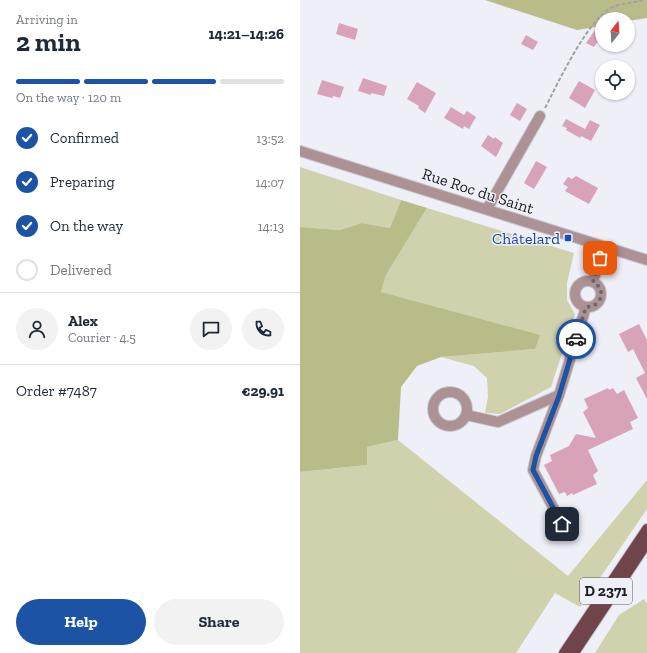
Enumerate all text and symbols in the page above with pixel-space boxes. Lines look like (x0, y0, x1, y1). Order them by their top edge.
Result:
text: Arriving in (16, 12, 78, 27)
north arrow (595, 12, 635, 52)
map controls (595, 12, 635, 100)
text: 14:21–14:26 (208, 25, 284, 43)
text: 2 min (16, 26, 81, 58)
button: locate (595, 60, 635, 100)
text: On the way · 120 m (16, 90, 121, 105)
icon: check (16, 127, 38, 149)
text: Confirmed (50, 129, 119, 147)
text: 13:52 (256, 131, 284, 146)
street label: Rue Roc du Saint (420, 164, 536, 218)
icon: check (16, 171, 38, 193)
text: Preparing (50, 173, 115, 191)
text: 14:07 (255, 175, 284, 190)
icon: check (16, 215, 38, 237)
text: On the way (50, 217, 123, 235)
text: 14:13 (258, 219, 284, 234)
place label: Châtelard (492, 229, 560, 248)
marker: Châtelard (563, 233, 573, 243)
pin (583, 241, 617, 275)
icon: bag (589, 247, 611, 269)
text: Delivered (50, 261, 112, 279)
button: person (16, 308, 58, 350)
button: chat (190, 308, 232, 350)
button: phone (242, 308, 284, 350)
text: Alex (68, 312, 98, 330)
courier (556, 319, 596, 359)
icon: car (565, 328, 587, 350)
text: Courier · 4.5 (68, 330, 136, 345)
text: Order #7487 (16, 382, 97, 400)
text: €29.91 (242, 382, 284, 400)
pin (545, 507, 579, 541)
icon: home (551, 513, 573, 535)
road number: D 2371 (580, 578, 632, 604)
button: Help (16, 599, 146, 645)
button: Share (154, 599, 284, 645)

